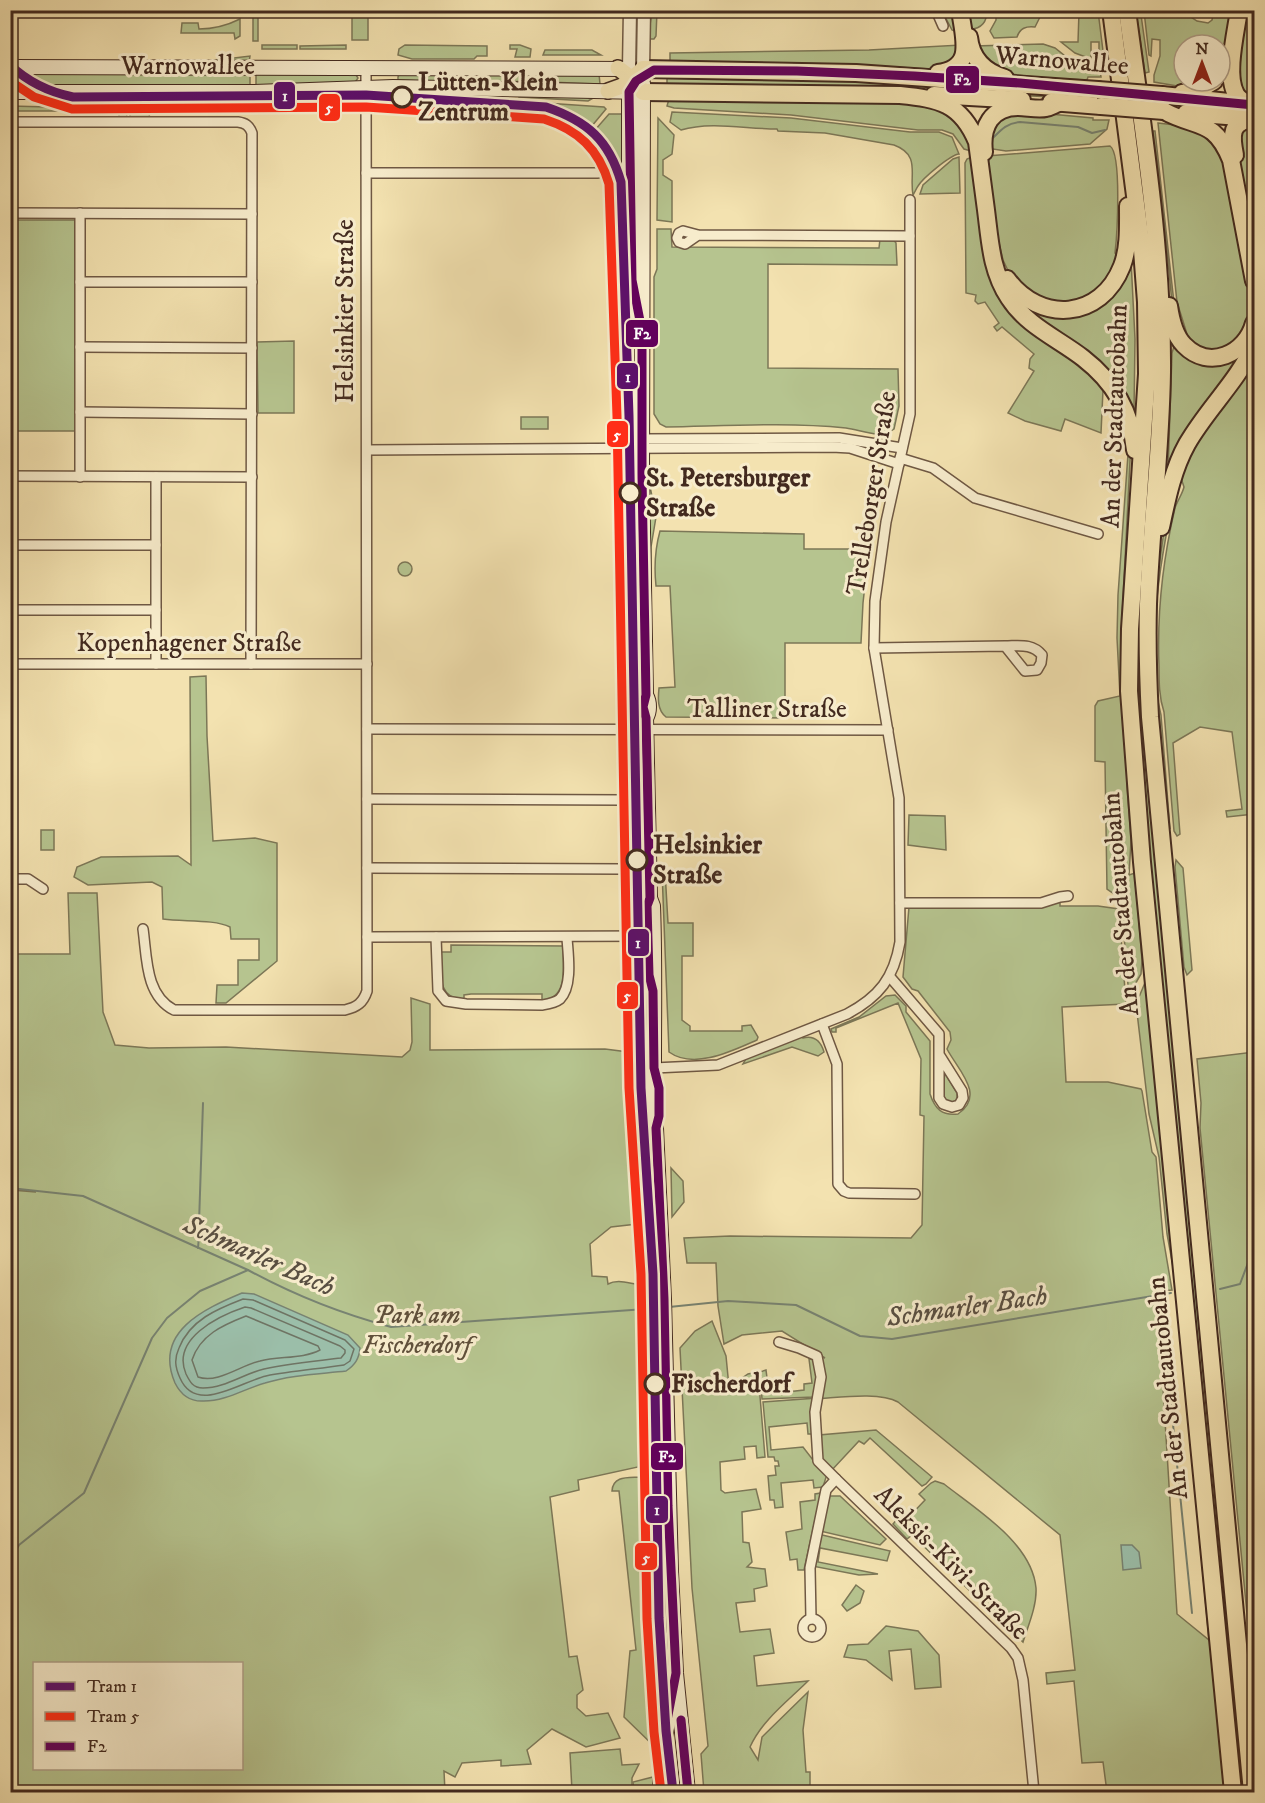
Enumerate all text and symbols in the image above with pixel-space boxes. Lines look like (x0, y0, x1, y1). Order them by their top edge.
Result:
north arrow (1172, 33, 1232, 93)
street label: Warnowallee (993, 39, 1130, 83)
text: N (1195, 39, 1209, 59)
street label: Warnowallee (120, 50, 255, 83)
line badge: F2 (945, 65, 980, 94)
place label: Lütten-Klein Zentrum (418, 66, 558, 129)
text: F2 (953, 70, 972, 90)
line badge: 1 (273, 81, 296, 110)
text: 1 (282, 86, 288, 106)
marker: Lütten-Klein Zentrum (391, 86, 413, 108)
line badge: 5 (318, 93, 341, 122)
text: 5 (324, 98, 333, 118)
street label: Helsinkier Straße (329, 219, 362, 403)
street label: An der Stadtautobahn (1095, 303, 1135, 529)
line badge: F2 (625, 319, 659, 348)
text: F2 (633, 324, 652, 344)
line badge: 1 (616, 362, 639, 390)
text: 1 (625, 367, 631, 387)
street label: Trelleborger Straße (840, 389, 904, 597)
line badge: 5 (606, 420, 629, 448)
text: 5 (612, 425, 621, 445)
place label: St. Petersburger Straße (646, 462, 810, 525)
marker: St. Petersburger Straße (619, 482, 641, 504)
street label: Kopenhagener Straße (77, 627, 301, 660)
street label: Talliner Straße (687, 693, 847, 726)
street label: An der Stadtautobahn (1095, 791, 1147, 1017)
place label: Helsinkier Straße (653, 829, 762, 892)
marker: Helsinkier Straße (626, 849, 648, 871)
line badge: 1 (627, 928, 650, 957)
text: 1 (635, 933, 641, 953)
line badge: 5 (616, 981, 639, 1010)
text: 5 (622, 986, 631, 1006)
water label: Schmarler Bach (177, 1207, 340, 1304)
street label: An der Stadtautobahn (1140, 1274, 1196, 1501)
water label: Schmarler Bach (884, 1279, 1049, 1335)
park label: Park am Fischerdorf (362, 1299, 478, 1362)
place label: Fischerdorf (671, 1368, 796, 1401)
marker: Fischerdorf (644, 1373, 666, 1395)
line badge: F2 (650, 1442, 684, 1471)
text: F2 (658, 1447, 677, 1467)
street label: Aleksis-Kivi-Straße (867, 1479, 1035, 1647)
line badge: 1 (645, 1495, 669, 1524)
text: 1 (654, 1500, 660, 1520)
line badge: 5 (634, 1542, 658, 1571)
text: 5 (641, 1548, 650, 1568)
legend (33, 1662, 243, 1770)
text: Tram 1 (87, 1676, 137, 1698)
text: Tram 5 (87, 1706, 140, 1728)
text: F2 (87, 1736, 107, 1758)

